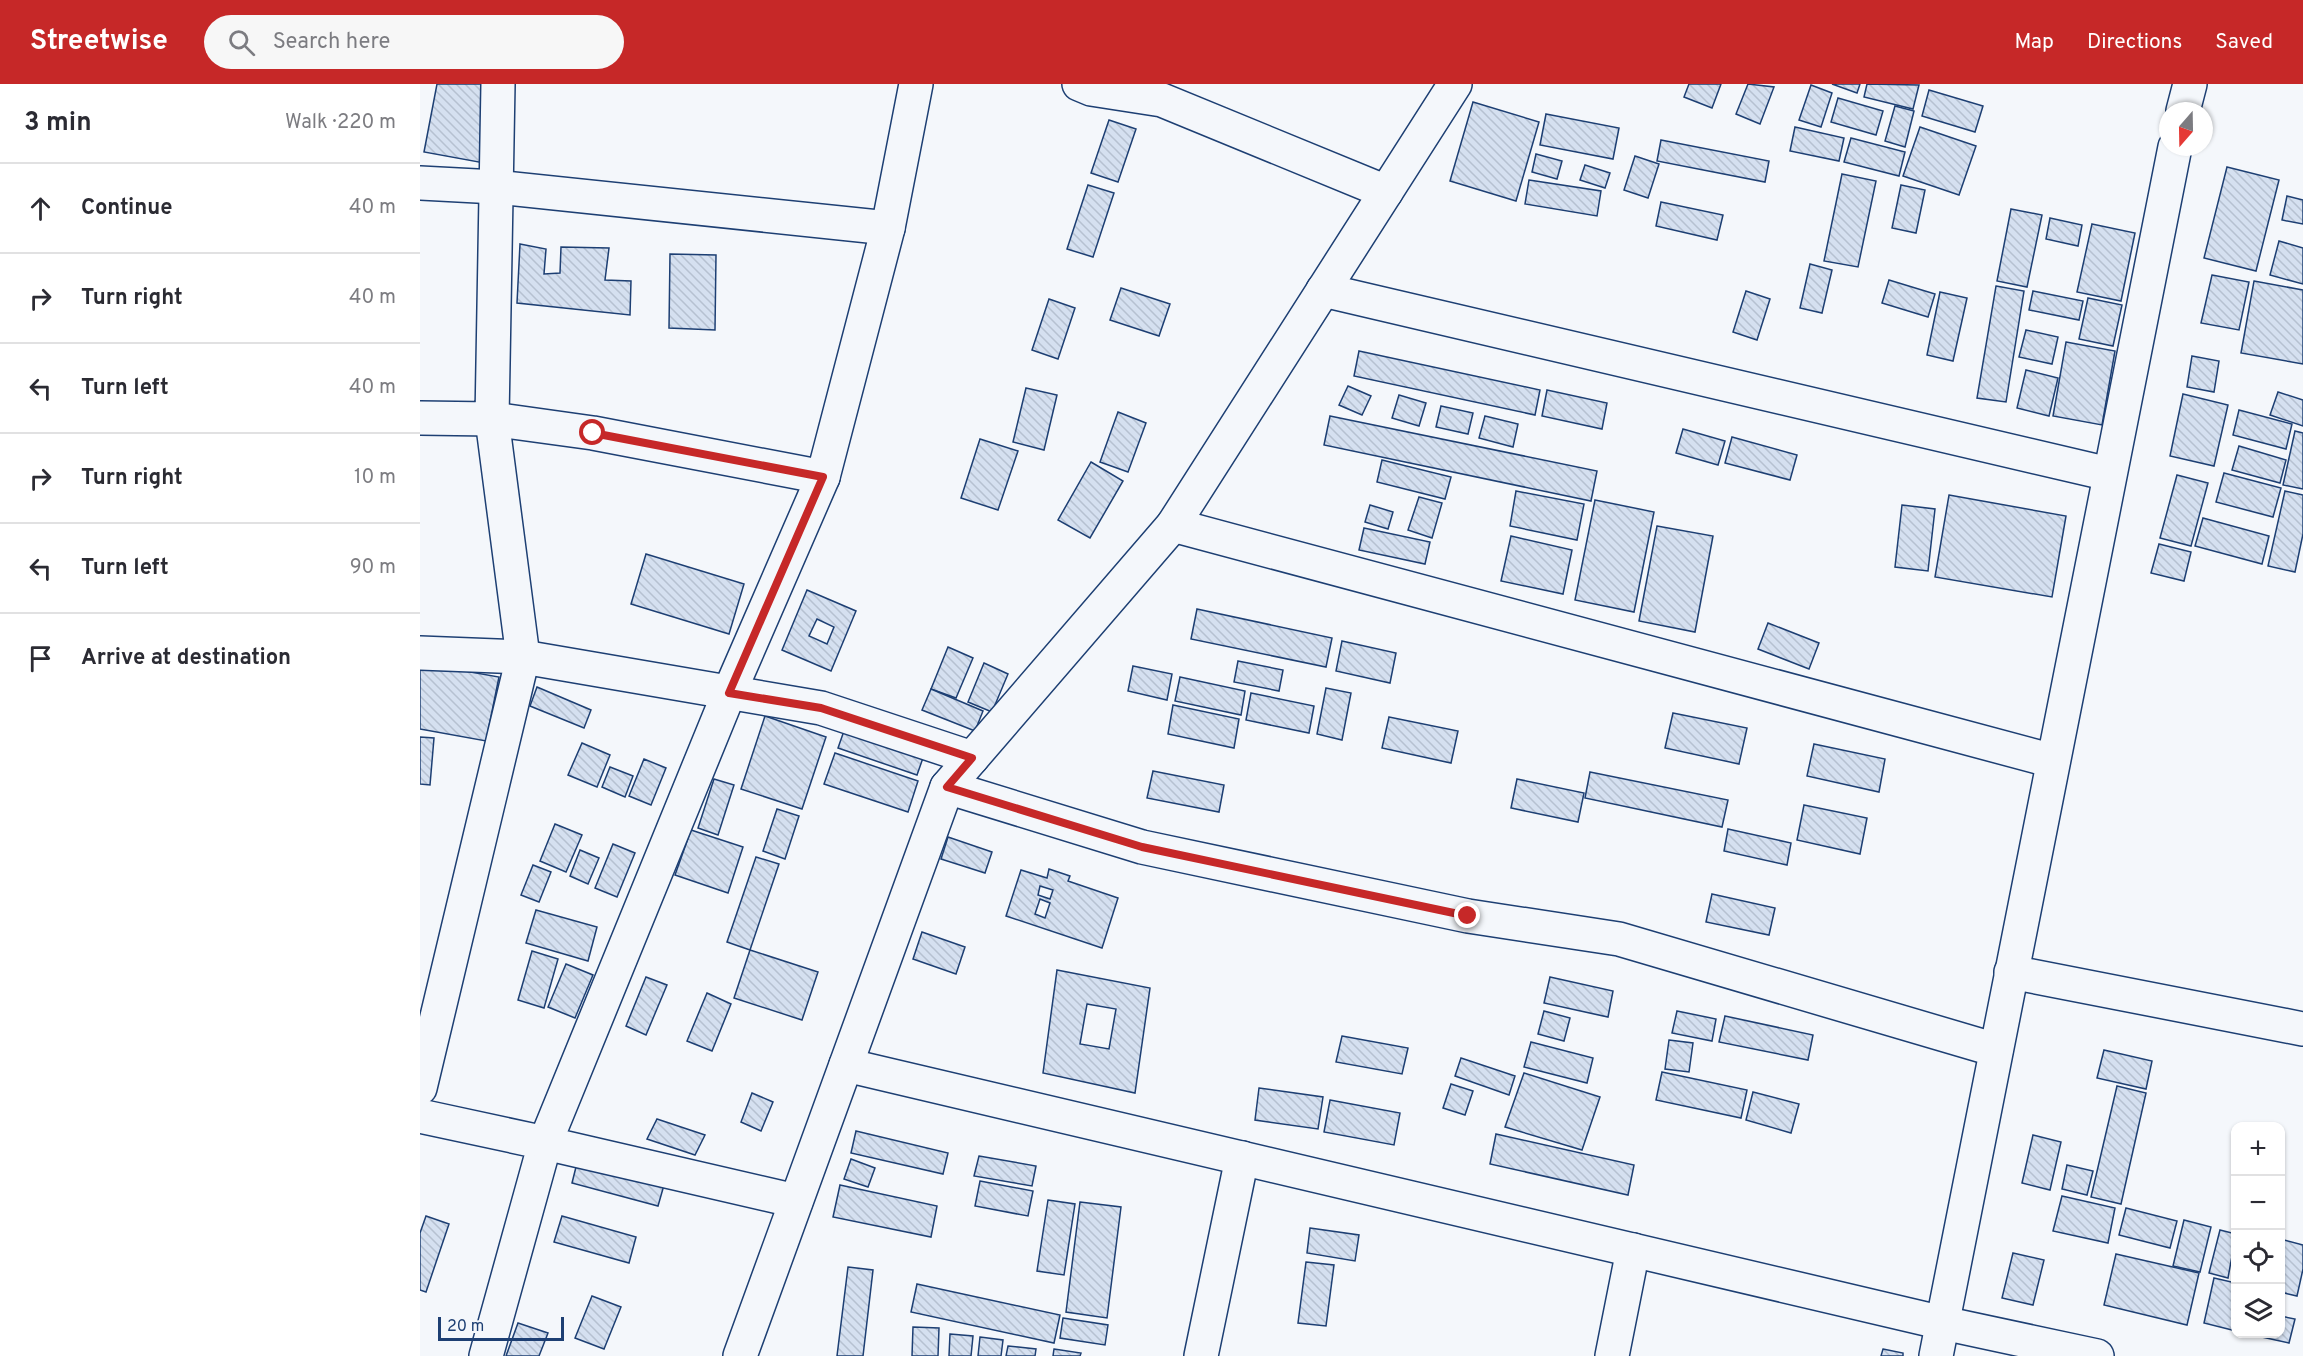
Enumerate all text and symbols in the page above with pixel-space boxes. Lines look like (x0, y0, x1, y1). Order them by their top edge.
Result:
search box (204, 15, 624, 69)
text: Streetwise (30, 24, 168, 60)
icon: search (225, 26, 258, 59)
text: Search here (273, 29, 390, 56)
text: Map (2014, 29, 2054, 56)
text: Directions (2087, 29, 2182, 56)
text: Saved (2215, 29, 2273, 56)
north arrow (2159, 102, 2213, 156)
text: 3 min (24, 107, 92, 140)
text: Walk · 220 m (285, 110, 396, 136)
icon: ahead (24, 192, 57, 225)
text: Continue (81, 195, 172, 222)
text: 40 m (349, 195, 396, 221)
icon: right (24, 282, 57, 315)
text: Turn right (81, 285, 183, 312)
text: 40 m (349, 285, 396, 311)
icon: left (24, 372, 57, 405)
text: Turn left (81, 375, 169, 402)
text: 40 m (349, 375, 396, 401)
route start (579, 419, 605, 445)
icon: right (24, 462, 57, 495)
text: Turn right (81, 465, 183, 492)
text: 10 m (354, 465, 396, 491)
icon: left (24, 552, 57, 585)
text: Turn left (81, 555, 169, 582)
text: 90 m (350, 555, 396, 581)
icon: arrive (24, 642, 57, 675)
text: Arrive at destination (81, 645, 291, 672)
route end (1454, 902, 1480, 928)
map controls (2231, 1122, 2285, 1338)
button: + (2231, 1122, 2285, 1176)
button: − (2231, 1176, 2285, 1230)
button: locate (2231, 1230, 2285, 1284)
button: layers (2231, 1284, 2285, 1338)
scale bar (438, 1314, 564, 1342)
text: 20 m (447, 1317, 484, 1337)

